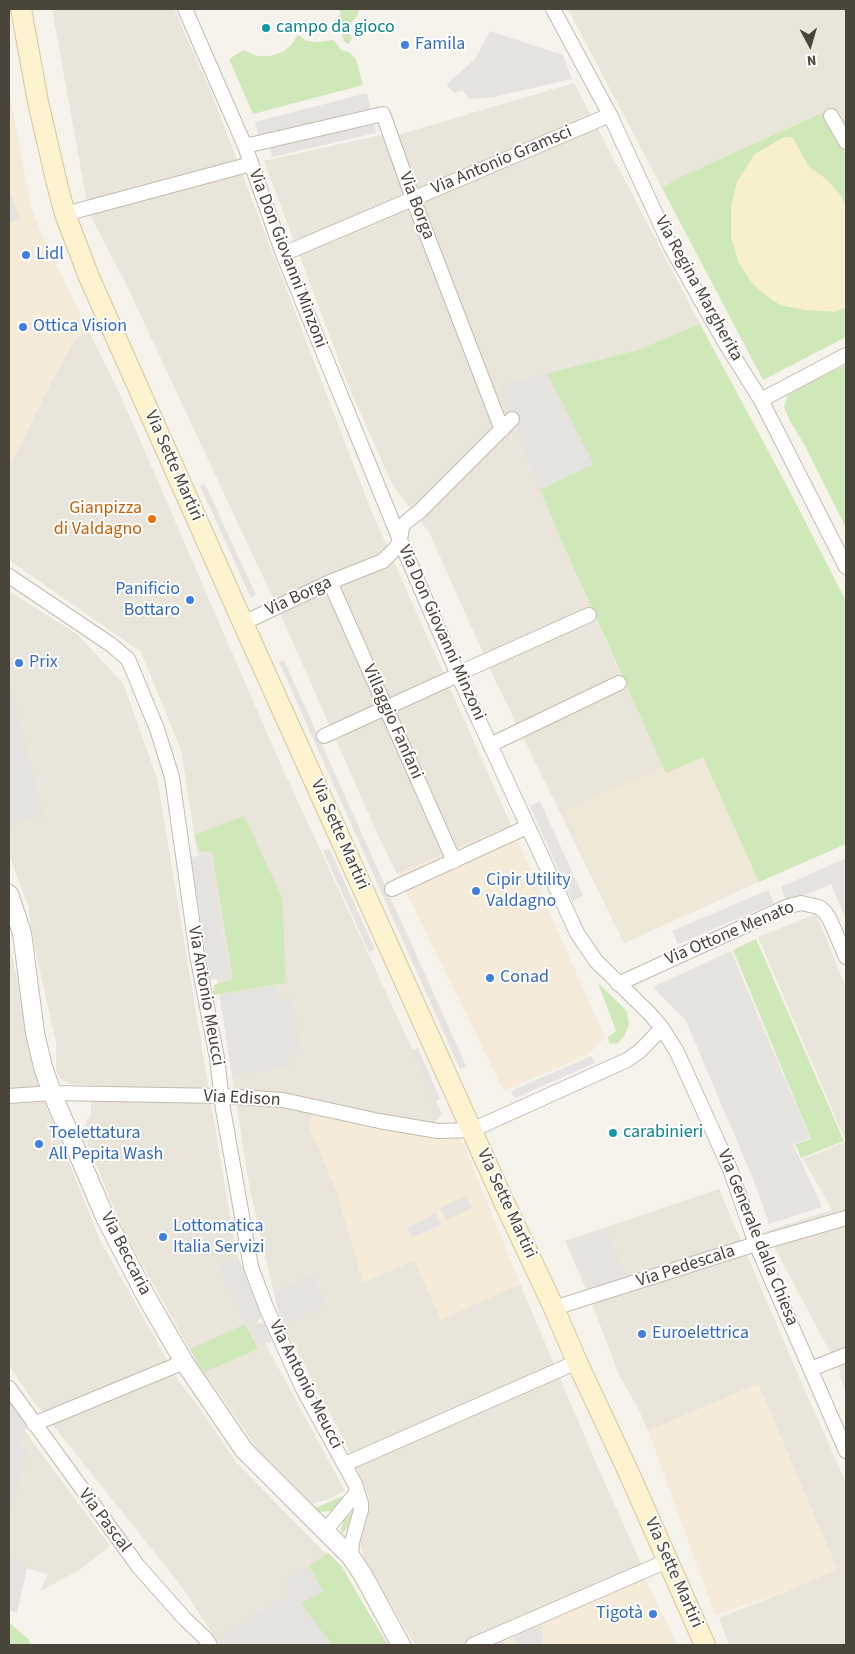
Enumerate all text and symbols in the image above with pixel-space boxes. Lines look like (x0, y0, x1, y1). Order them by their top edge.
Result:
place label: campo da gioco (276, 17, 395, 39)
north arrow (785, 20, 835, 70)
marker: campo da gioco (260, 22, 272, 34)
place label: Famila (415, 34, 465, 56)
marker: Famila (399, 39, 411, 51)
text: N (806, 49, 817, 70)
street label: Via Antonio Gramsci (429, 122, 575, 200)
street label: Via Don Giovanni Minzoni (243, 167, 331, 351)
street label: Via Borga (393, 169, 439, 243)
street label: Via Regina Margherita (649, 213, 747, 365)
place label: Lidl (36, 244, 64, 266)
marker: Lidl (20, 249, 32, 261)
place label: Ottica Vision (33, 316, 127, 338)
marker: Ottica Vision (17, 321, 29, 333)
street label: Via Sette Martiri (139, 408, 207, 524)
place label: Gianpizza di Valdagno (54, 498, 142, 540)
marker: Gianpizza di Valdagno (146, 513, 158, 525)
street label: Via Don Giovanni Minzoni (393, 542, 489, 724)
street label: Via Borga (262, 572, 336, 622)
place label: Panificio Bottaro (115, 579, 180, 622)
marker: Panificio Bottaro (184, 594, 196, 606)
place label: Prix (29, 652, 58, 674)
marker: Prix (13, 657, 25, 669)
street label: Villaggio Fanfani (357, 661, 427, 783)
street label: Via Sette Martiri (305, 777, 373, 893)
place label: Cipir Utility Valdagno (486, 870, 571, 912)
marker: Cipir Utility Valdagno (470, 885, 482, 897)
street label: Via Ottone Menato (662, 897, 798, 971)
street label: Via Antonio Meucci (182, 924, 228, 1068)
place label: Conad (500, 967, 549, 989)
marker: Conad (484, 972, 496, 984)
street label: Via Edison (203, 1086, 281, 1112)
place label: carabinieri (623, 1122, 703, 1144)
place label: Toelettatura All Pepita Wash (49, 1123, 163, 1166)
marker: carabinieri (607, 1127, 619, 1139)
marker: Toelettatura All Pepita Wash (33, 1138, 45, 1150)
street label: Via Sette Martiri (471, 1146, 541, 1262)
street label: Via Generale dalla Chiesa (712, 1147, 802, 1329)
street label: Via Beccaria (95, 1209, 155, 1299)
place label: Lottomatica Italia Servizi (173, 1216, 264, 1258)
marker: Lottomatica Italia Servizi (157, 1231, 169, 1243)
street label: Via Pedescala (634, 1241, 738, 1293)
street label: Via Antonio Meucci (263, 1317, 347, 1453)
place label: Euroelettrica (652, 1323, 749, 1345)
marker: Euroelettrica (636, 1328, 648, 1340)
street label: Via Pascal (73, 1485, 135, 1557)
street label: Via Sette Martiri (639, 1515, 707, 1631)
place label: Tigotà (596, 1603, 643, 1625)
marker: Tigotà (647, 1608, 659, 1620)

